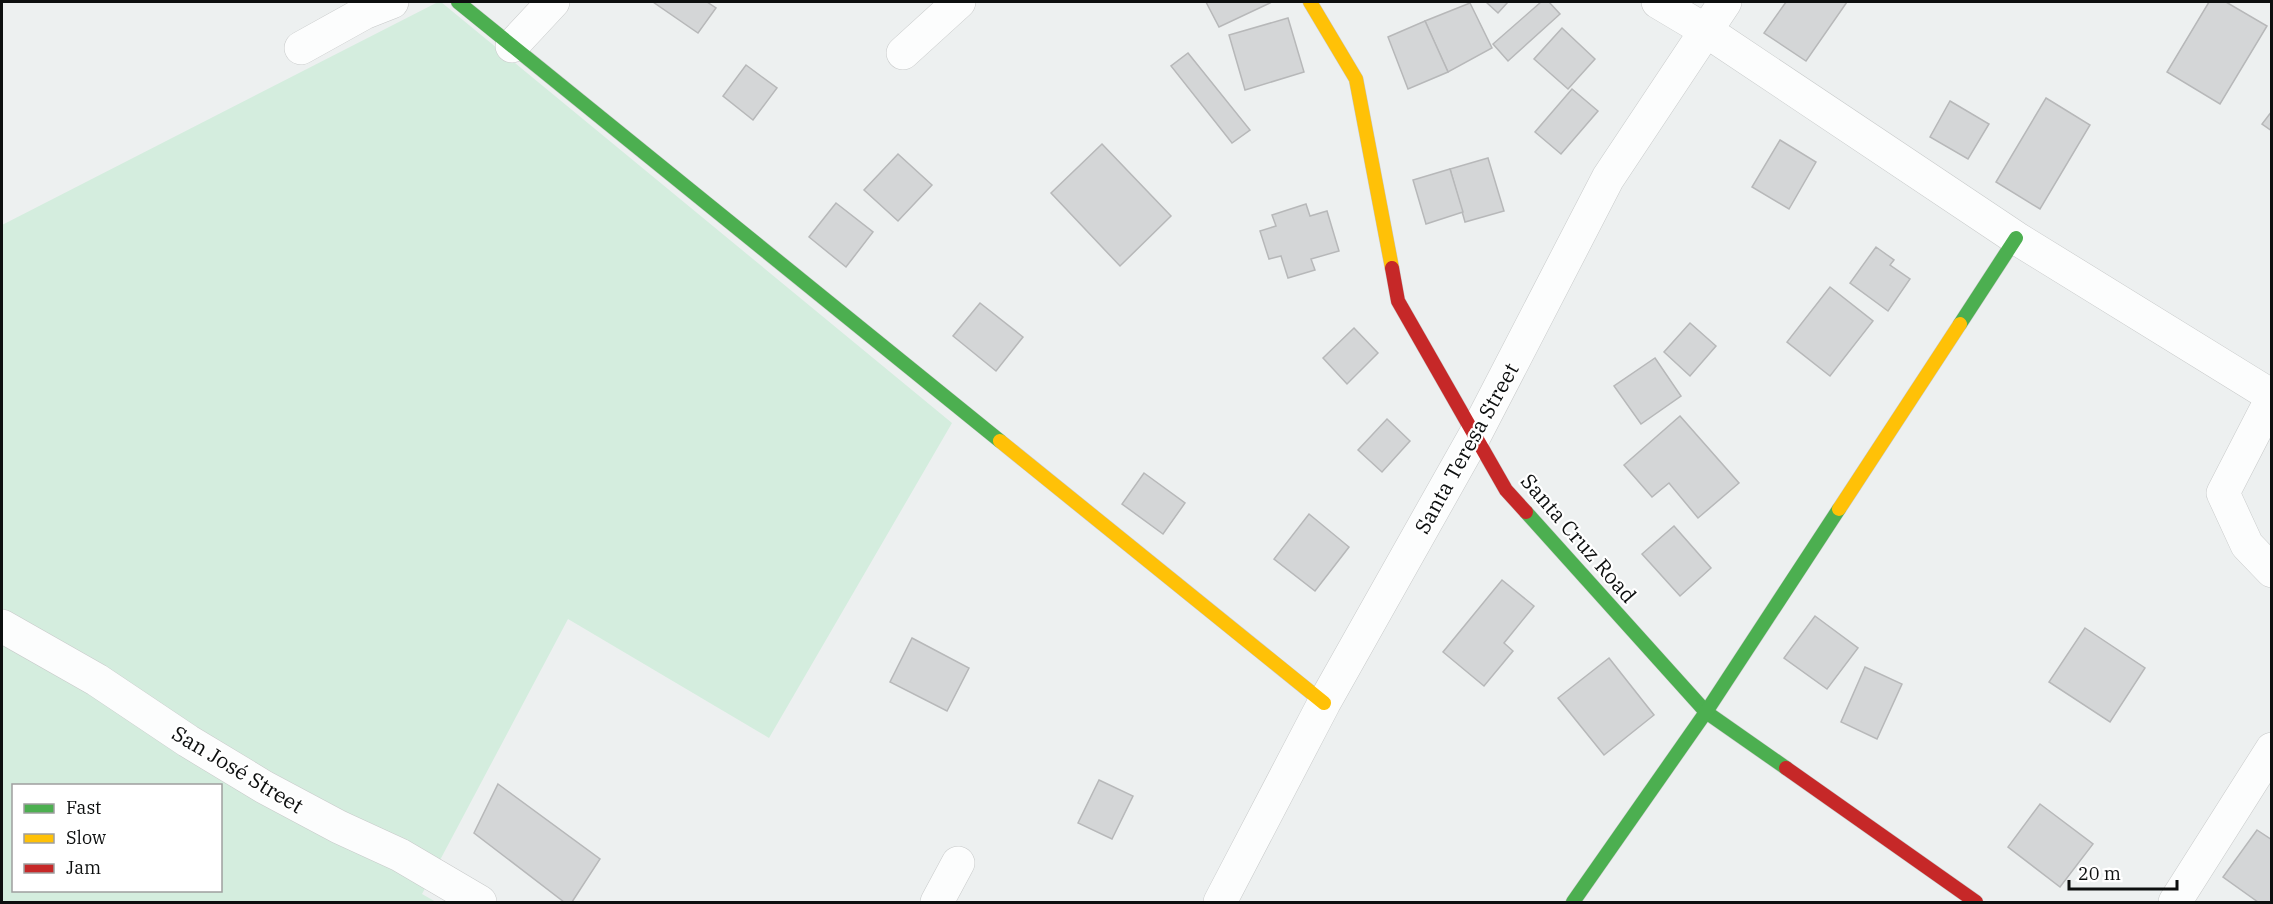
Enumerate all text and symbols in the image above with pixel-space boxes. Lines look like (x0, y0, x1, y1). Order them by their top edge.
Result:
street label: Santa Teresa Street (1407, 358, 1525, 538)
street label: Santa Cruz Road (1515, 467, 1643, 609)
street label: San José Street (167, 719, 309, 819)
legend (12, 784, 222, 892)
text: Fast (66, 796, 101, 819)
text: Slow (66, 826, 106, 849)
scale bar (2069, 853, 2177, 891)
text: Jam (66, 856, 101, 879)
text: 20 m (2078, 862, 2121, 885)

